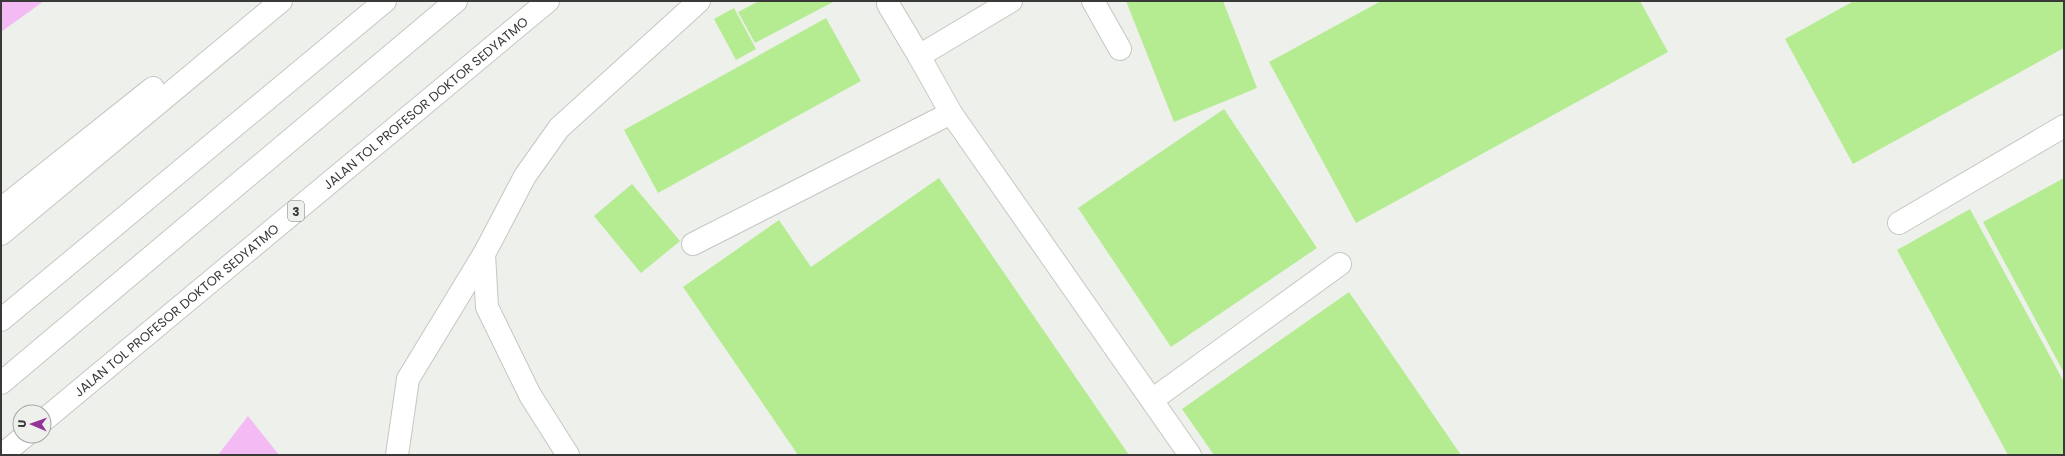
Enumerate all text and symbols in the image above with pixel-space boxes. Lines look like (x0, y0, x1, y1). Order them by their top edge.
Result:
street label: JALAN TOL PROFESOR DOKTOR SEDYATMO (319, 12, 532, 194)
road number: 3 (288, 201, 304, 221)
street label: JALAN TOL PROFESOR DOKTOR SEDYATMO (70, 219, 283, 401)
north arrow (12, 404, 52, 444)
text: U (14, 419, 30, 428)

